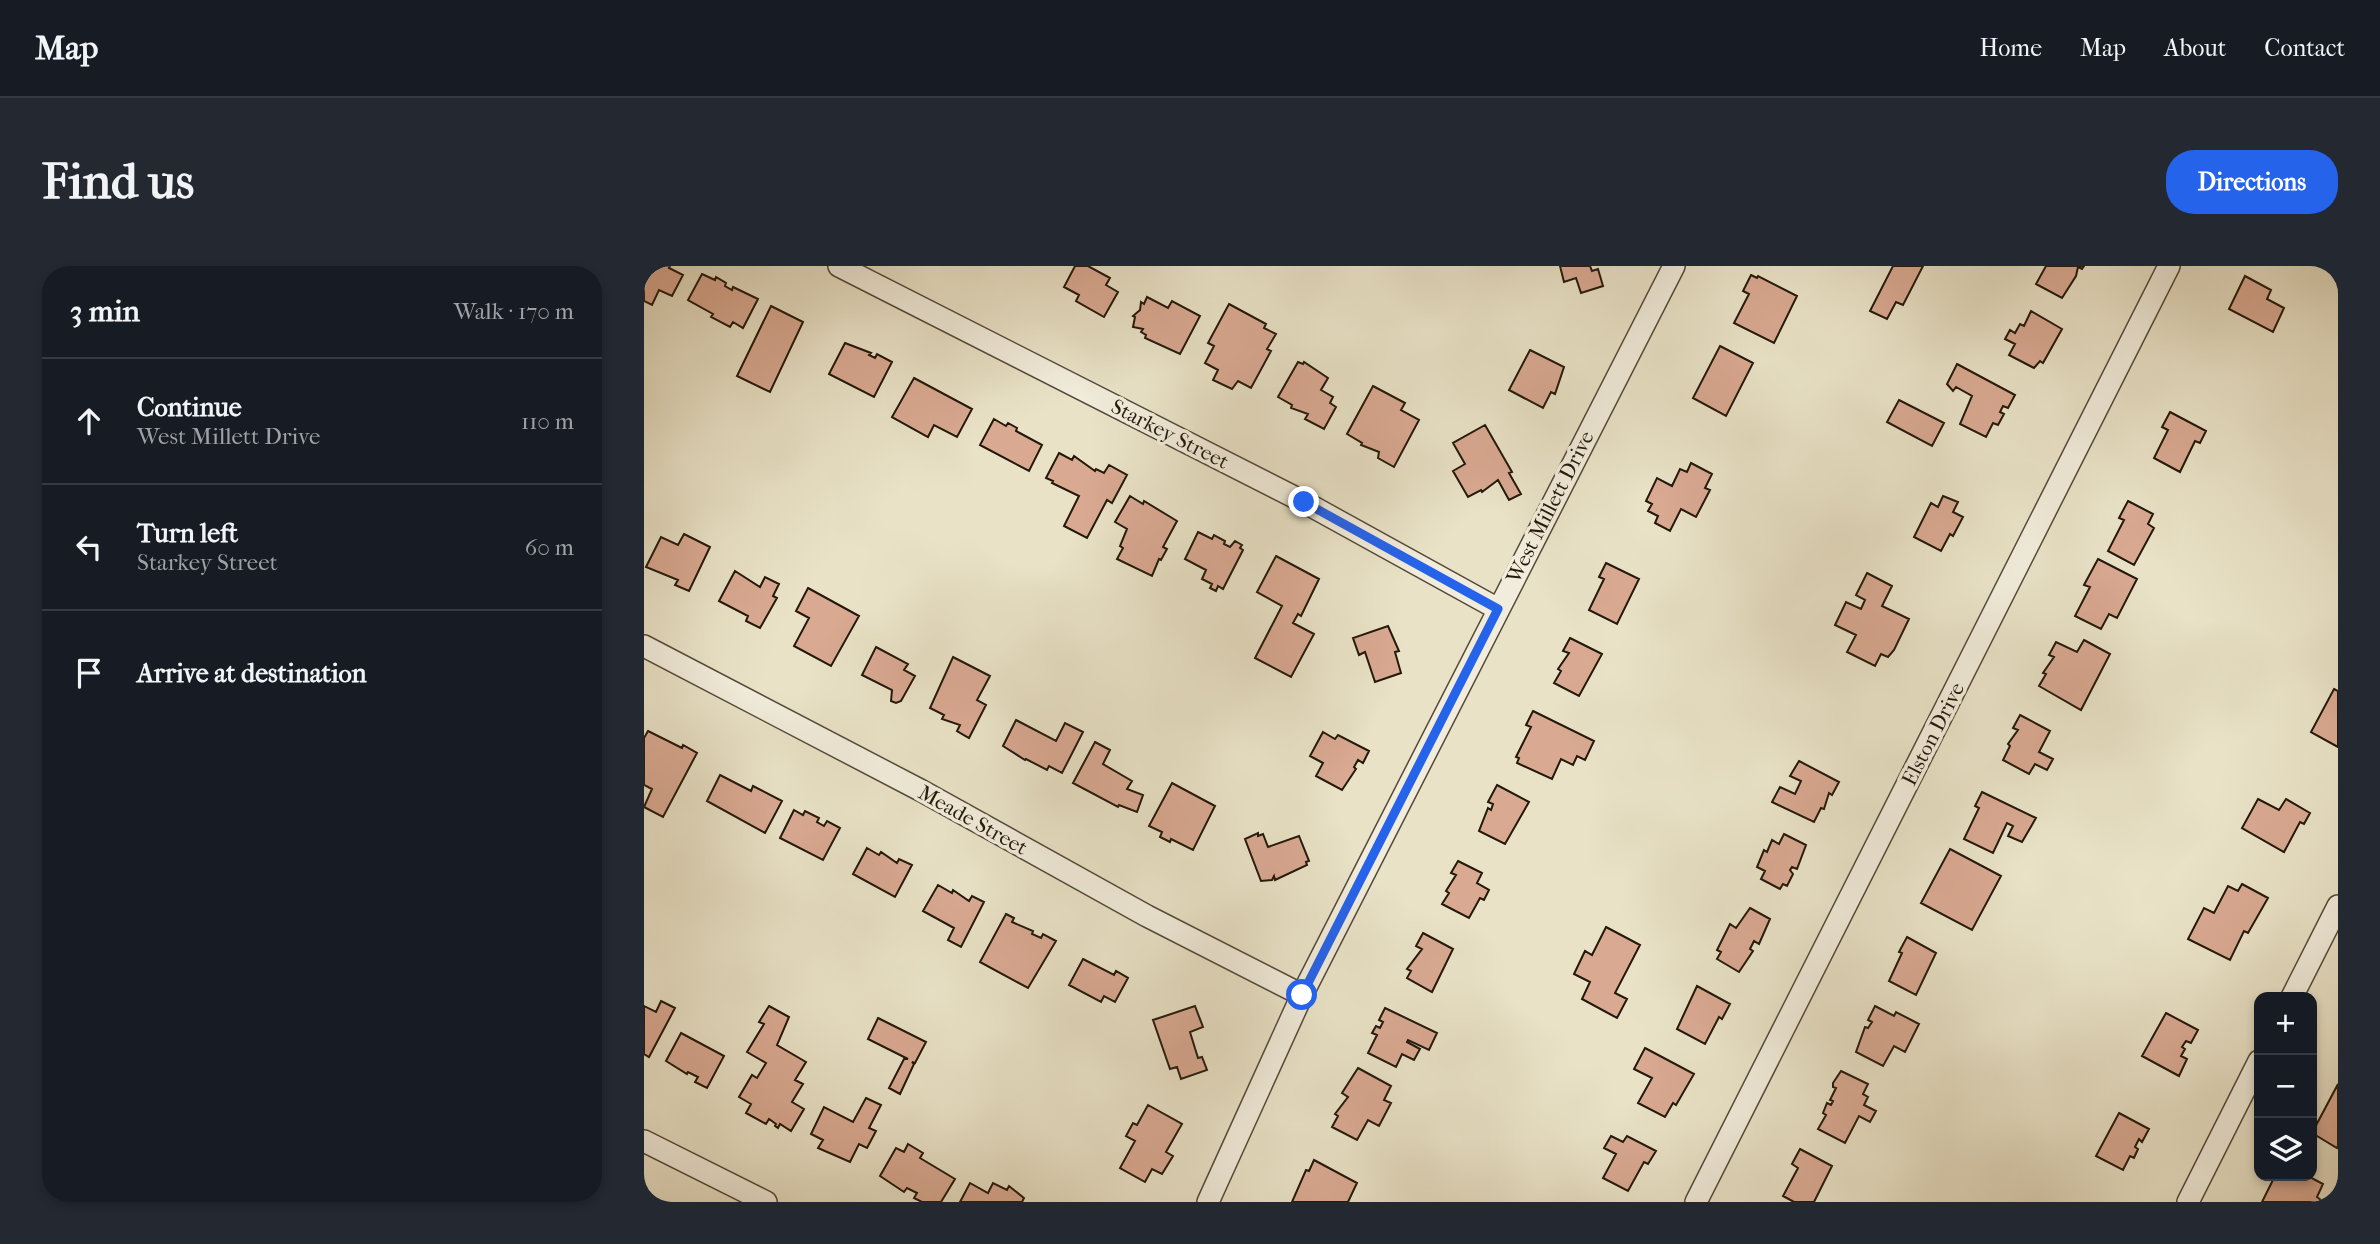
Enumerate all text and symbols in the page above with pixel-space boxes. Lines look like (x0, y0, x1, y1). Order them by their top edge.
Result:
text: Map (35, 29, 98, 68)
text: Home (1980, 34, 2042, 62)
text: Map (2080, 34, 2126, 62)
text: About (2164, 34, 2226, 62)
text: Contact (2264, 34, 2345, 62)
button: Directions (2166, 150, 2338, 214)
text: Find us (42, 153, 194, 211)
text: 3 min (70, 294, 140, 329)
text: Walk · 170 m (454, 298, 574, 325)
text: Continue (137, 392, 242, 423)
street label: Starkey Street (1107, 394, 1233, 474)
icon: ahead (70, 402, 108, 440)
text: 110 m (521, 408, 574, 435)
text: West Millett Drive (137, 423, 320, 450)
street label: West Millett Drive (1501, 427, 1599, 588)
route end (1288, 486, 1319, 517)
text: Turn left (137, 518, 238, 549)
icon: left (70, 528, 108, 566)
text: 60 m (525, 534, 574, 561)
text: Starkey Street (137, 549, 278, 576)
icon: arrive (70, 654, 108, 692)
text: Arrive at destination (137, 658, 367, 689)
street label: Elston Drive (1897, 678, 1969, 790)
street label: Meade Street (914, 780, 1032, 860)
route start (1286, 979, 1317, 1010)
map controls (2254, 992, 2317, 1181)
button: + (2254, 992, 2317, 1055)
button: − (2254, 1055, 2317, 1118)
button: layers (2254, 1118, 2317, 1181)

